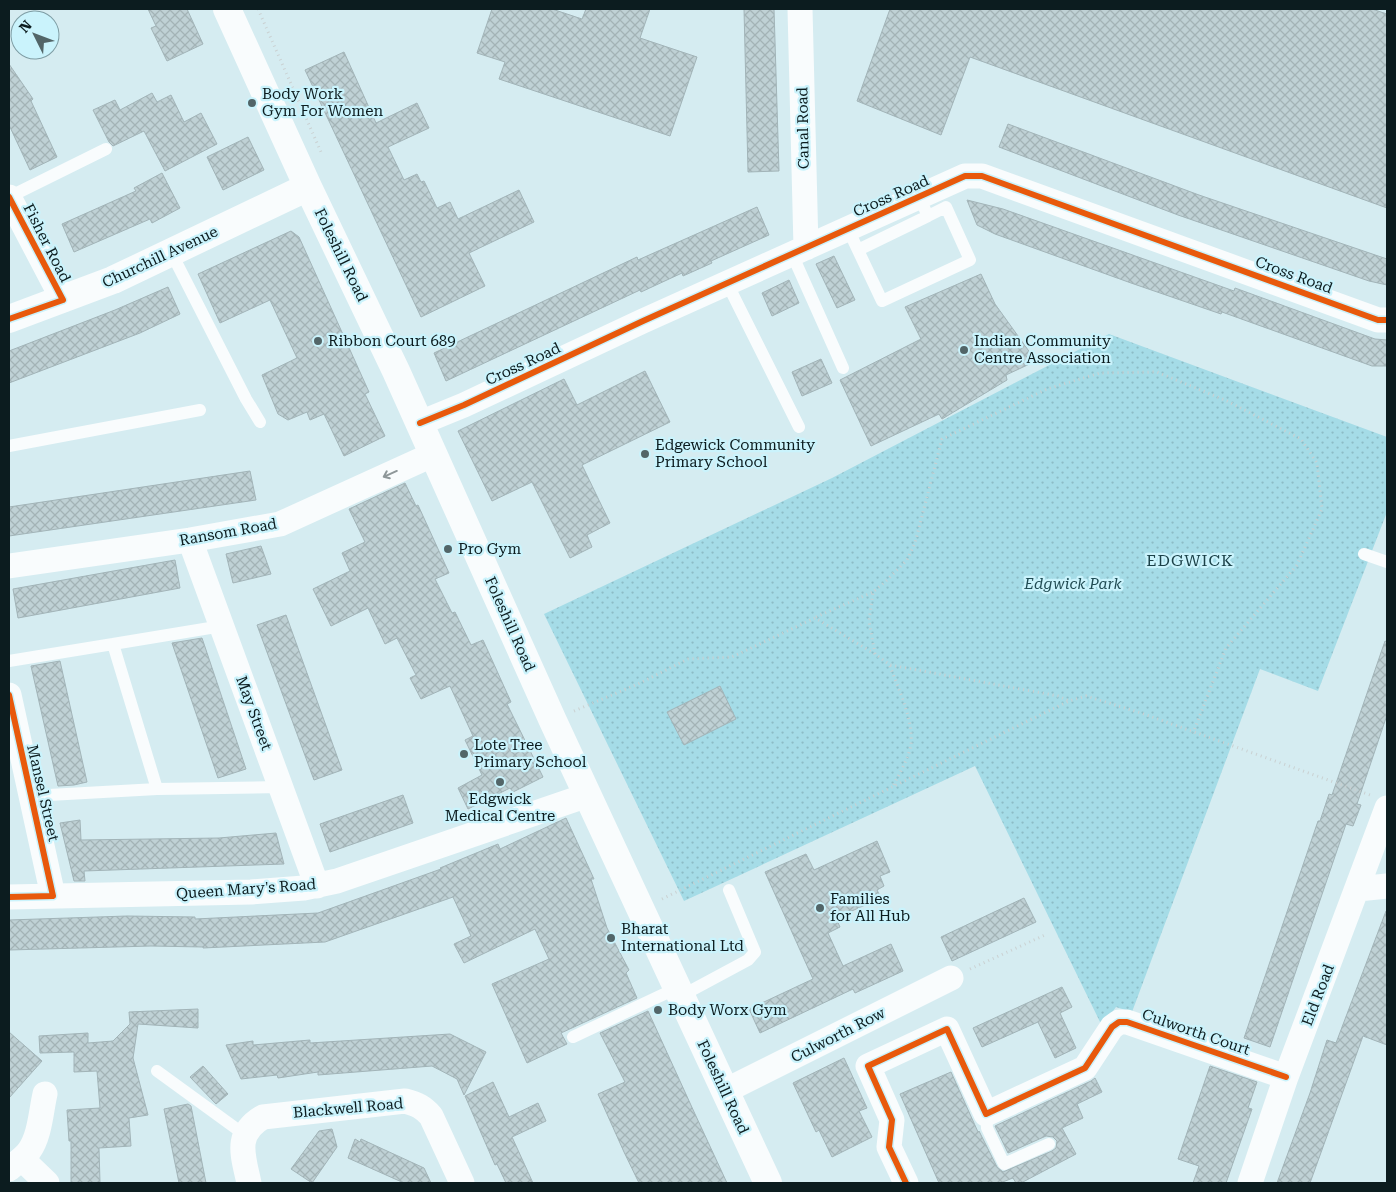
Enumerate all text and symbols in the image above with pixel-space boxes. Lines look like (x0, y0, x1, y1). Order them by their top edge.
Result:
north arrow (10, 10, 60, 60)
text: N (16, 17, 35, 36)
place label: Body Work Gym For Women (262, 85, 383, 120)
street label: Canal Road (793, 86, 813, 169)
marker: Body Work Gym For Women (246, 97, 258, 109)
street label: Cross Road (850, 171, 932, 221)
street label: Fisher Road (20, 201, 75, 286)
street label: Foleshill Road (311, 205, 372, 305)
street label: Churchill Avenue (99, 222, 221, 292)
street label: Cross Road (1253, 253, 1335, 297)
place label: Ribbon Court 689 (328, 332, 456, 350)
place label: Indian Community Centre Association (974, 332, 1111, 367)
marker: Ribbon Court 689 (312, 335, 324, 347)
street label: Cross Road (483, 339, 564, 389)
marker: Indian Community Centre Association (958, 344, 970, 356)
place label: Edgewick Community Primary School (655, 436, 815, 471)
marker: Edgewick Community Primary School (639, 448, 651, 460)
one-way arrow (382, 470, 397, 480)
street label: Ransom Road (178, 515, 279, 549)
place label: Pro Gym (458, 540, 521, 558)
marker: Pro Gym (442, 543, 454, 555)
district label: EDGWICK (1146, 551, 1234, 570)
street label: Foleshill Road (481, 574, 539, 675)
park label: Edgwick Park (1023, 575, 1123, 593)
street label: May Street (232, 673, 276, 753)
place label: Lote Tree Primary School (474, 736, 587, 771)
street label: Mansel Street (23, 743, 63, 843)
marker: Lote Tree Primary School (458, 748, 470, 760)
marker: Edgwick Medical Centre (494, 776, 506, 788)
place label: Edgwick Medical Centre (445, 790, 555, 825)
street label: Queen Mary's Road (175, 875, 317, 903)
place label: Families for All Hub (830, 890, 910, 925)
marker: Families for All Hub (814, 902, 826, 914)
place label: Bharat International Ltd (621, 920, 744, 955)
marker: Bharat International Ltd (605, 932, 617, 944)
street label: Eld Road (1298, 961, 1338, 1028)
place label: Body Worx Gym (668, 1001, 787, 1019)
street label: Culworth Row (788, 1003, 889, 1066)
marker: Body Worx Gym (652, 1004, 664, 1016)
street label: Culworth Court (1140, 1005, 1253, 1059)
street label: Foleshill Road (693, 1037, 753, 1137)
street label: Blackwell Road (292, 1094, 404, 1122)

